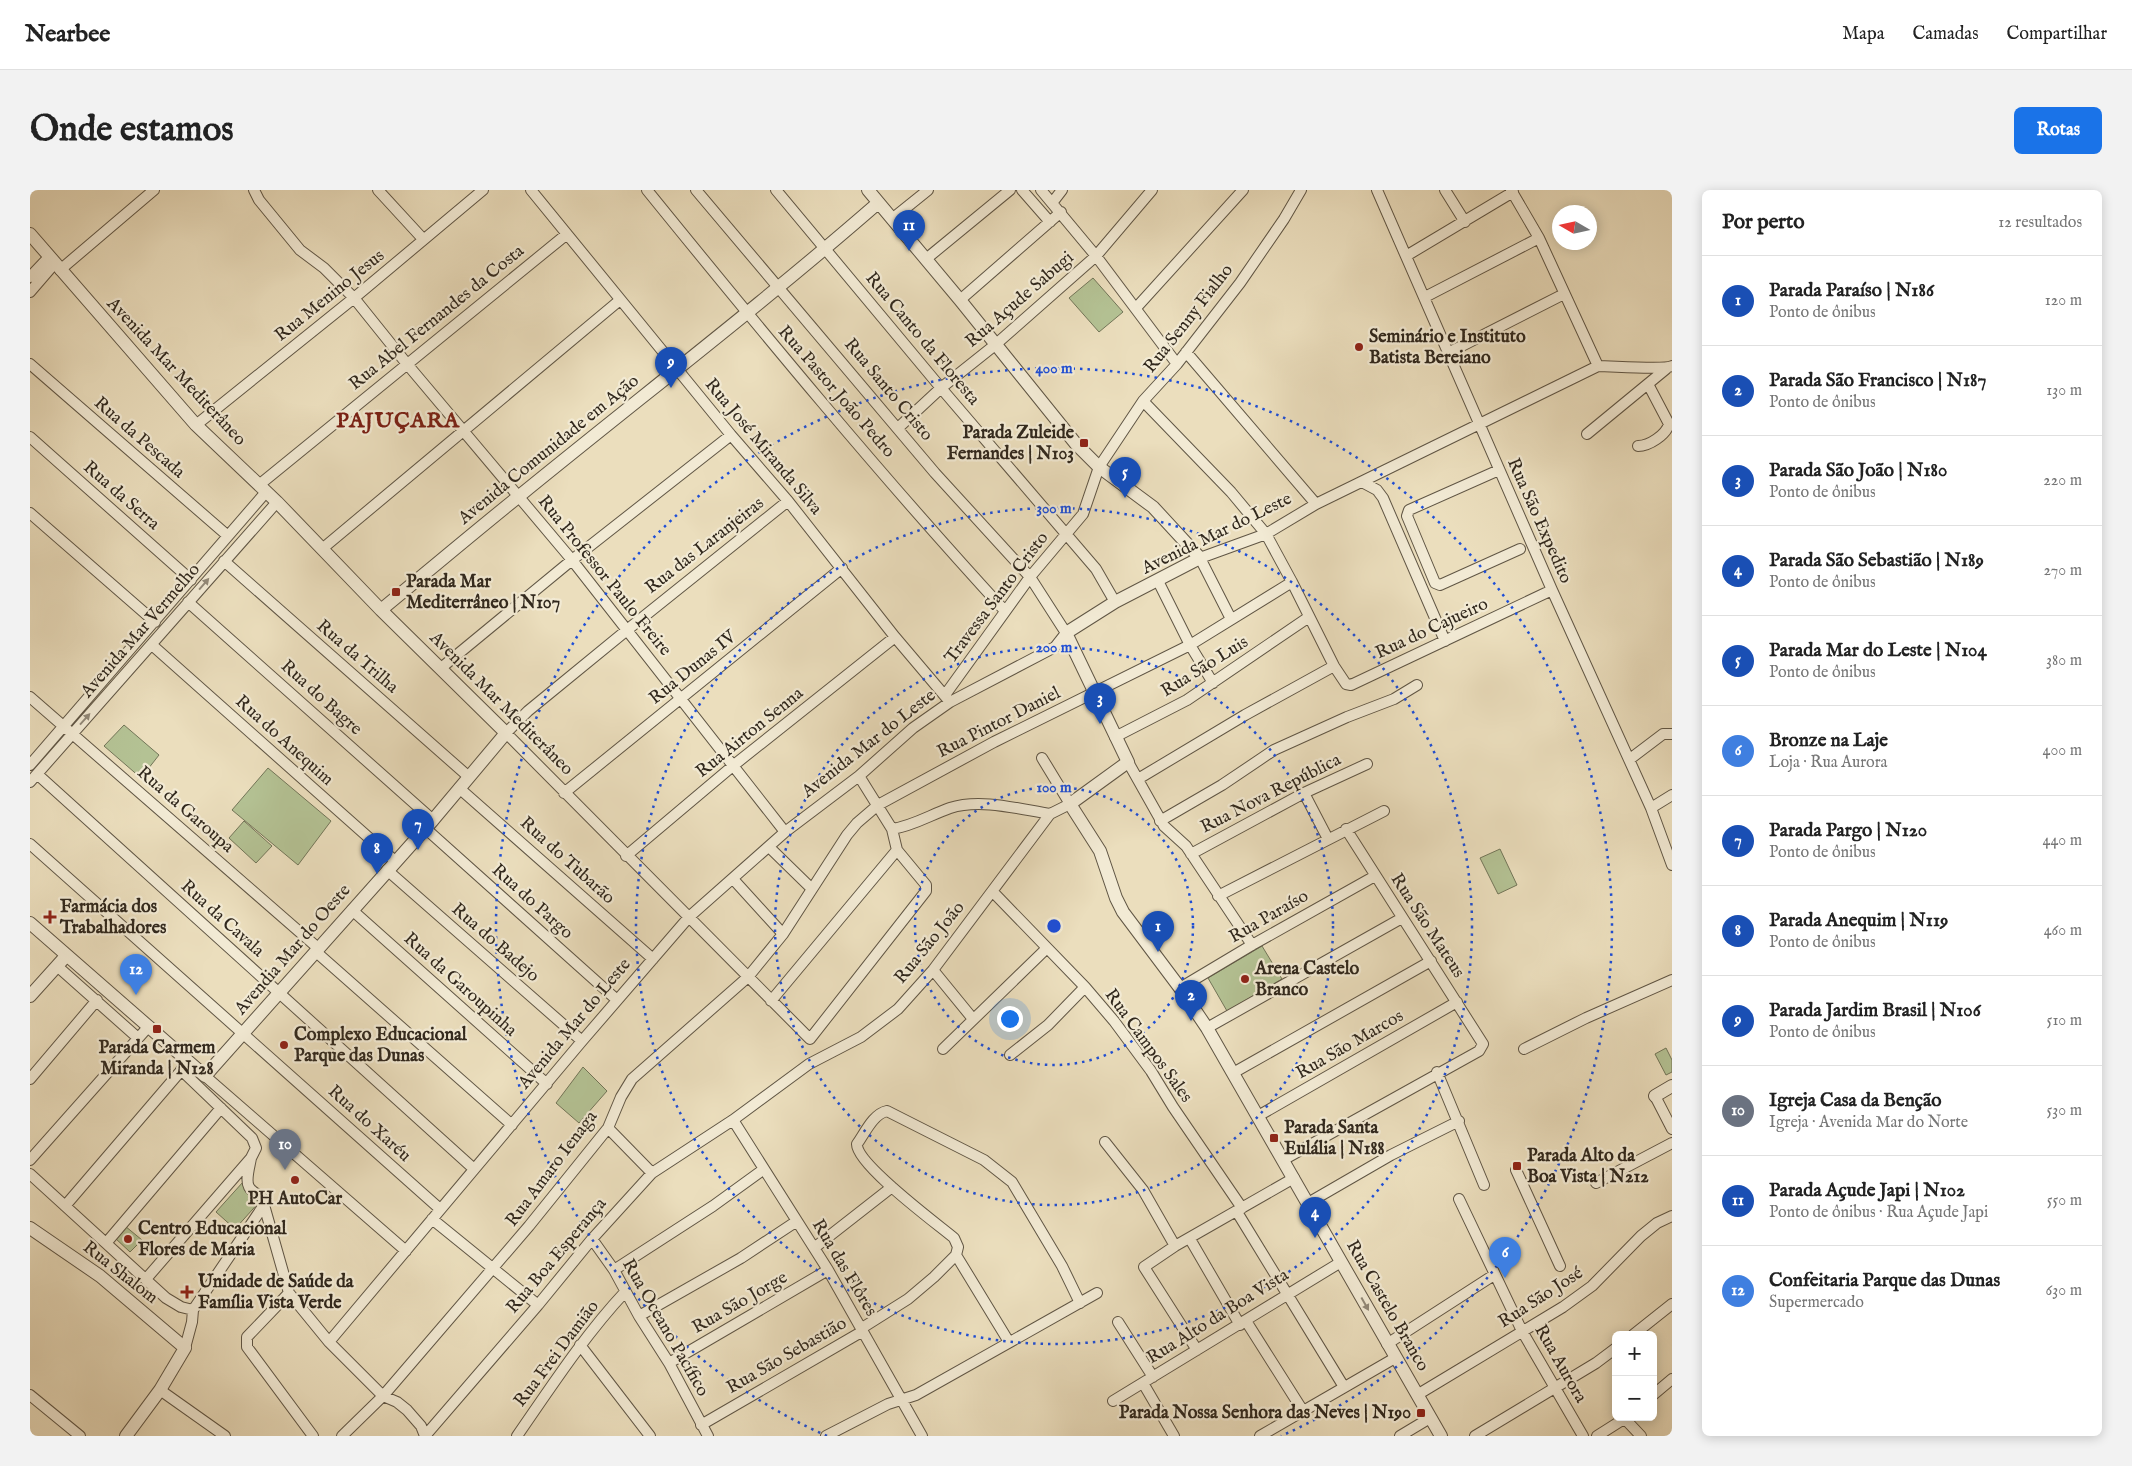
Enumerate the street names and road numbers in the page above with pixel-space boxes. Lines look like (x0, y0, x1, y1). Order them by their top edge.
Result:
street label: Rua Abel Fernandes da Costa (345, 240, 529, 396)
street label: Rua Menino Jesus (271, 245, 389, 347)
street label: Rua Açude Sabugi (961, 247, 1079, 353)
street label: Rua Senny Fialho (1139, 260, 1239, 378)
street label: Rua Canto da Floresta (860, 268, 985, 411)
street label: Avenida Mar Mediterâneo (101, 292, 251, 451)
street label: Rua Pastor João Pedro (772, 321, 900, 463)
street label: Rua Santo Cristo (838, 334, 938, 446)
street label: Avenida Comunidade em Ação (453, 370, 644, 531)
street label: Rua José Miranda Silva (699, 374, 827, 520)
street label: Rua da Pescada (89, 392, 190, 484)
street label: Rua São Expedito (1501, 455, 1577, 587)
street label: Rua da Serra (78, 456, 164, 536)
street label: Avenida Mar do Leste (1137, 488, 1296, 581)
street label: Rua Professor Paulo Freire (532, 491, 676, 661)
street label: Rua das Laranjeiras (641, 492, 769, 600)
street label: Travessa Santo Cristo (940, 527, 1054, 668)
street label: Avenida Mar Vermelho (76, 559, 206, 704)
street label: Rua do Cajueiro (1372, 593, 1492, 665)
street label: Rua da Trilha (311, 615, 403, 699)
street label: Rua Dunas IV (645, 625, 742, 710)
street label: Avenida Mar Mediterâneo (423, 626, 578, 781)
street label: Rua São Luis (1157, 631, 1253, 703)
street label: Rua do Bagre (275, 655, 367, 741)
street label: Rua Airton Senna (691, 682, 809, 783)
street label: Rua Pintor Daniel (933, 682, 1065, 764)
street label: Avenida Mar do Leste (797, 684, 941, 804)
street label: Rua do Anequim (230, 691, 338, 791)
street label: Rua Nova República (1197, 749, 1345, 839)
street label: Rua da Garoupa (132, 762, 238, 859)
street label: Rua do Tubarão (515, 812, 620, 910)
street label: Rua do Pargo (486, 859, 578, 945)
street label: Rua São Mateus (1385, 869, 1469, 983)
street label: Rua da Cavala (175, 875, 269, 963)
street label: Avendia Mar do Oeste (229, 880, 356, 1021)
street label: Rua Paraíso (1225, 885, 1313, 949)
street label: Rua São João (890, 897, 970, 989)
street label: Rua do Badejo (446, 898, 544, 988)
street label: Rua da Garoupinha (398, 928, 522, 1042)
street label: Avenida Mar do Leste (513, 954, 637, 1095)
street label: Rua Campos Sales (1099, 984, 1197, 1108)
street label: Rua São Marcos (1292, 1005, 1408, 1085)
street label: Rua do Xaréu (322, 1081, 416, 1167)
street label: Rua Amaro Ienaga (501, 1106, 603, 1232)
street label: Rua Boa Esperança (502, 1193, 612, 1319)
street label: Rua das Flôres (806, 1215, 882, 1321)
street label: Rua Shalom (78, 1236, 162, 1310)
street label: Rua Castelo Branco (1340, 1236, 1434, 1376)
street label: Rua Oceano Pacífico (616, 1255, 714, 1401)
street label: Rua São José (1494, 1262, 1588, 1334)
street label: Rua Alto da Boa Vista (1143, 1264, 1293, 1370)
street label: Rua São Jorge (688, 1266, 792, 1340)
street label: Rua Frei Damião (509, 1296, 605, 1412)
street label: Rua São Sebastião (723, 1312, 851, 1400)
street label: Rua Aurora (1528, 1321, 1592, 1408)

